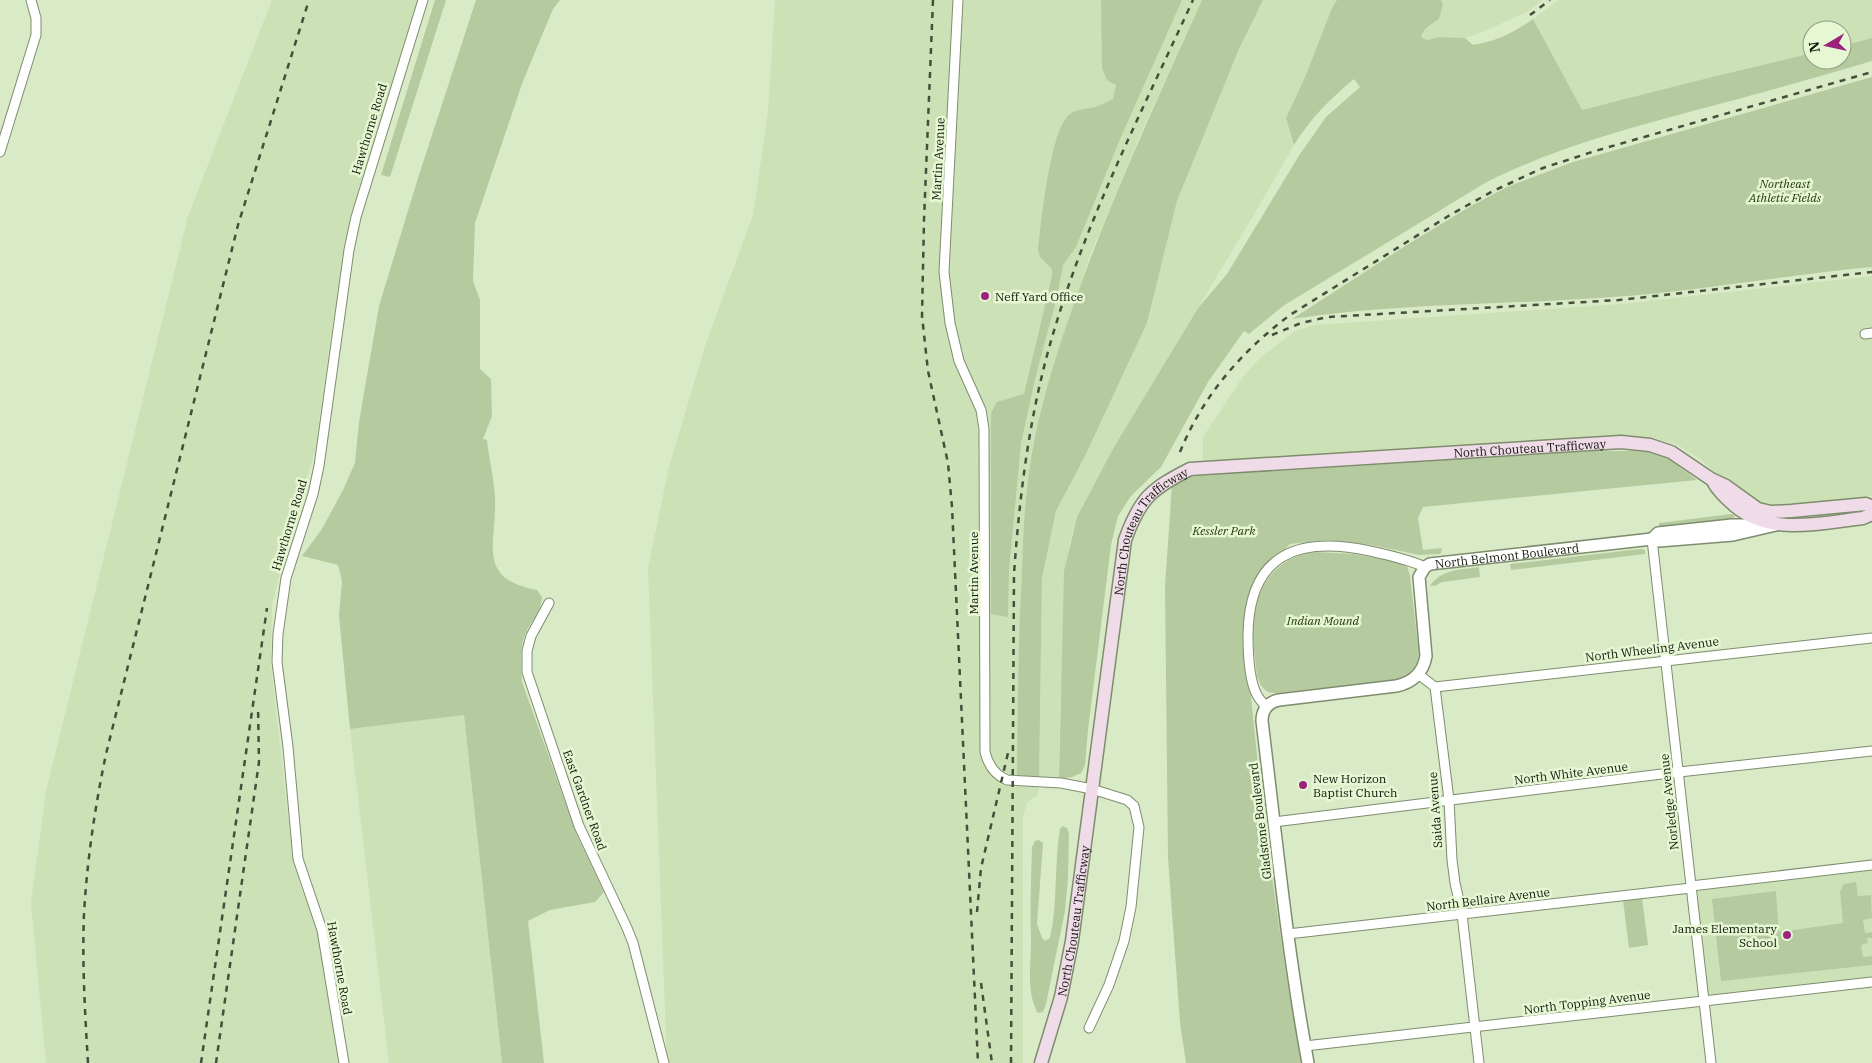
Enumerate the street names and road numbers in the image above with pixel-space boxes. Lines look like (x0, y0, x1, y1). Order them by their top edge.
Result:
street label: Hawthorne Road (348, 82, 390, 176)
street label: Martin Avenue (928, 117, 948, 201)
street label: North Chouteau Trafficway (1453, 435, 1607, 460)
street label: North Chouteau Trafficway (1110, 464, 1191, 596)
street label: Hawthorne Road (268, 478, 310, 572)
street label: Martin Avenue (966, 531, 981, 615)
street label: North Belmont Boulevard (1434, 540, 1580, 571)
street label: North Wheeling Avenue (1584, 633, 1720, 665)
street label: East Gardner Road (560, 748, 610, 852)
street label: Norledge Avenue (1656, 753, 1682, 851)
street label: North White Avenue (1513, 759, 1629, 787)
street label: Gladstone Boulevard (1245, 762, 1275, 880)
street label: Saida Avenue (1425, 771, 1445, 849)
street label: North Chouteau Trafficway (1054, 844, 1092, 998)
street label: North Bellaire Avenue (1425, 884, 1551, 914)
street label: Hawthorne Road (324, 920, 356, 1016)
street label: North Topping Avenue (1523, 987, 1651, 1017)

